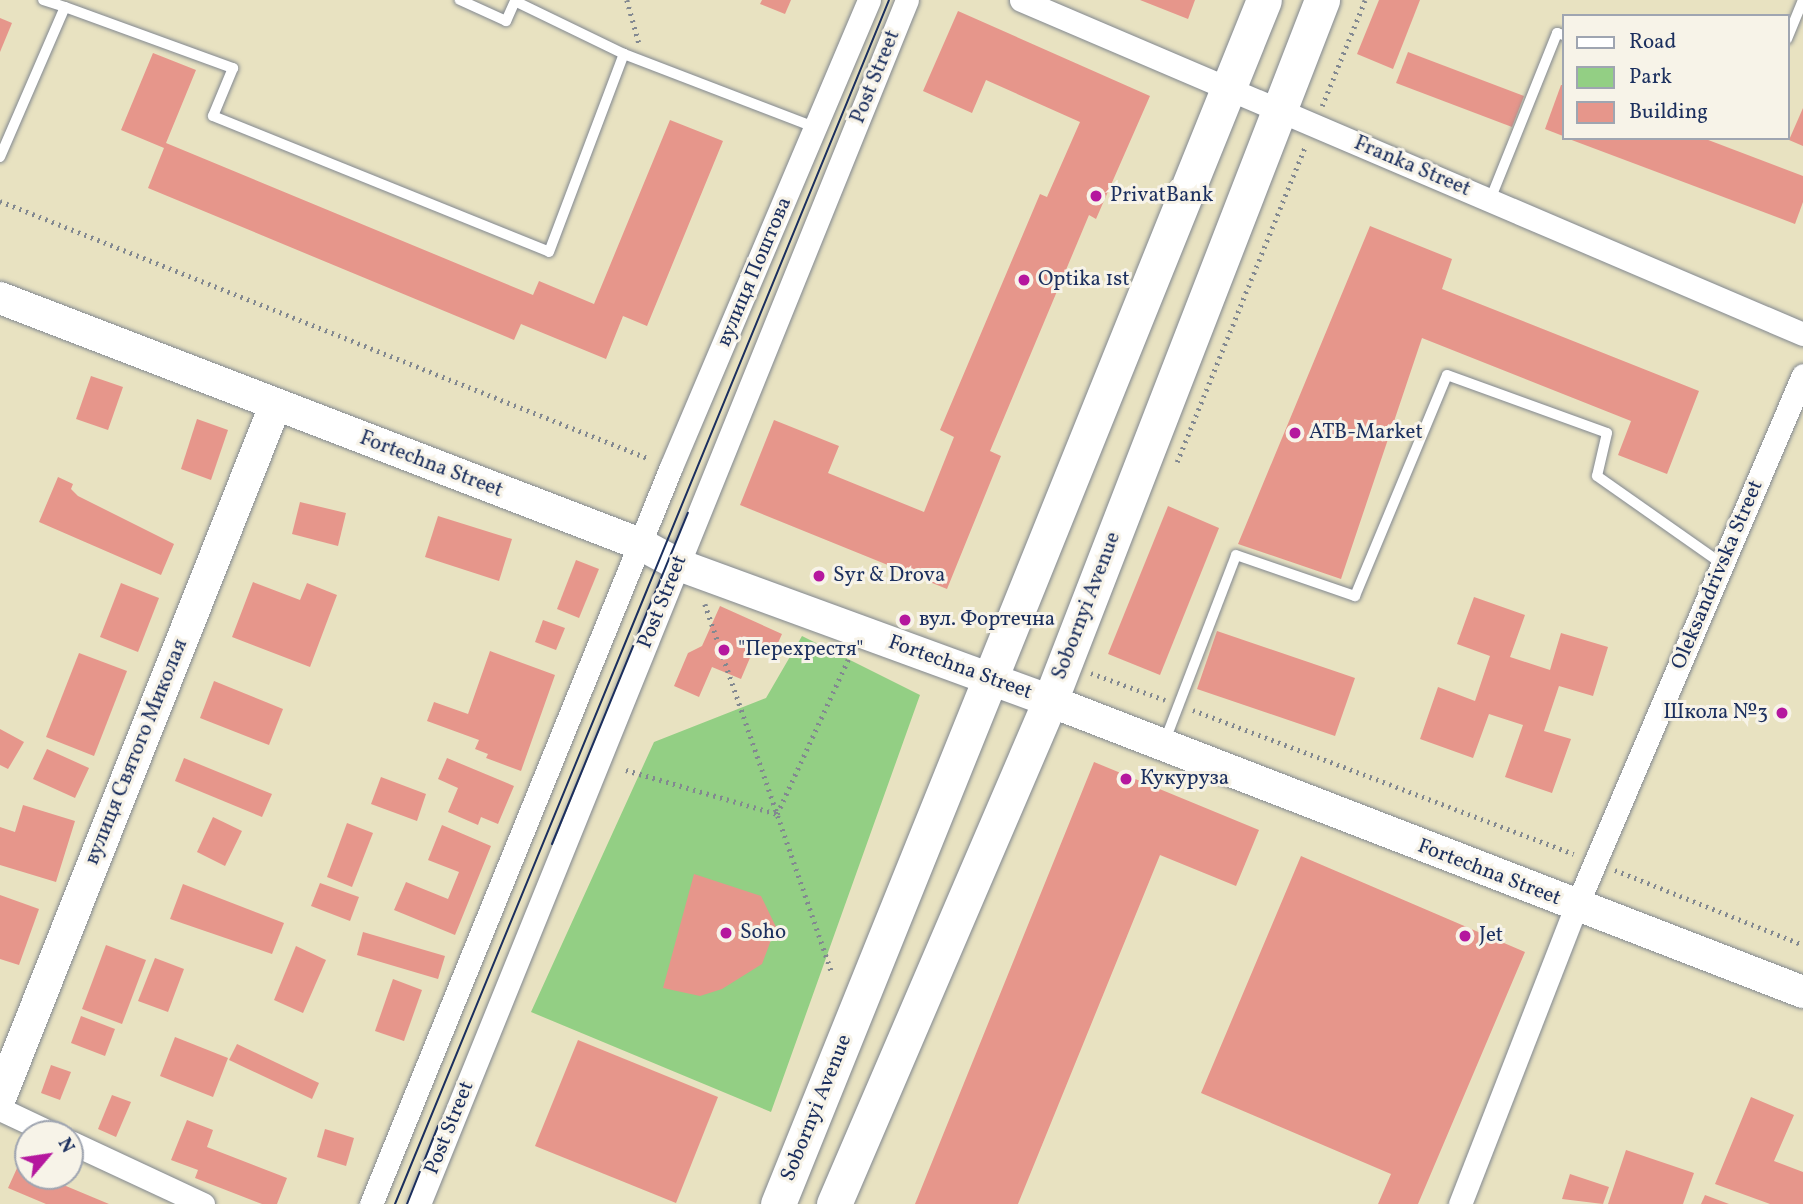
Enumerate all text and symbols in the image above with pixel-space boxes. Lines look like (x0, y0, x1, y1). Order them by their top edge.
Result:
legend (1562, 14, 1789, 140)
street label: Post Street (846, 27, 906, 127)
text: Road (1629, 28, 1676, 57)
text: Park (1629, 63, 1672, 92)
text: Building (1629, 98, 1708, 127)
street label: Franka Street (1350, 131, 1474, 203)
place label: PrivatBank (1110, 183, 1213, 209)
marker: PrivatBank (1088, 188, 1104, 204)
street label: вулиця Поштова (712, 194, 798, 350)
place label: Оptika 1st (1038, 267, 1130, 293)
marker: Оptika 1st (1016, 272, 1032, 288)
place label: ATB-Market (1309, 420, 1423, 446)
marker: ATB-Market (1287, 425, 1303, 441)
street label: Fortechna Street (356, 426, 506, 504)
street label: Oleksandrivska Street (1667, 477, 1769, 673)
street label: Sobornyi Avenue (1047, 529, 1127, 683)
street label: Post Street (633, 552, 693, 652)
place label: Syr & Drova (833, 563, 945, 589)
marker: Syr & Drova (811, 568, 827, 584)
place label: вул. Фортечна (919, 607, 1055, 633)
marker: вул. Фортечна (897, 612, 913, 628)
street label: Fortechna Street (885, 630, 1035, 706)
street label: вулиця Святого Миколая (80, 635, 194, 869)
place label: "Перехрестя" (738, 637, 863, 663)
marker: "Перехрестя" (716, 642, 732, 658)
place label: Школа №3 (1663, 700, 1768, 726)
marker: Школа №3 (1774, 705, 1790, 721)
place label: Кукуруза (1140, 766, 1229, 792)
marker: Кукуруза (1118, 771, 1134, 787)
street label: Fortechna Street (1414, 834, 1564, 912)
place label: Soho (740, 920, 786, 946)
place label: Jet (1479, 923, 1503, 949)
marker: Soho (718, 925, 734, 941)
marker: Jet (1457, 928, 1473, 944)
street label: Sobornyi Avenue (776, 1031, 858, 1185)
street label: Post Street (420, 1078, 480, 1178)
north arrow (14, 1120, 84, 1190)
text: N (51, 1133, 80, 1158)

